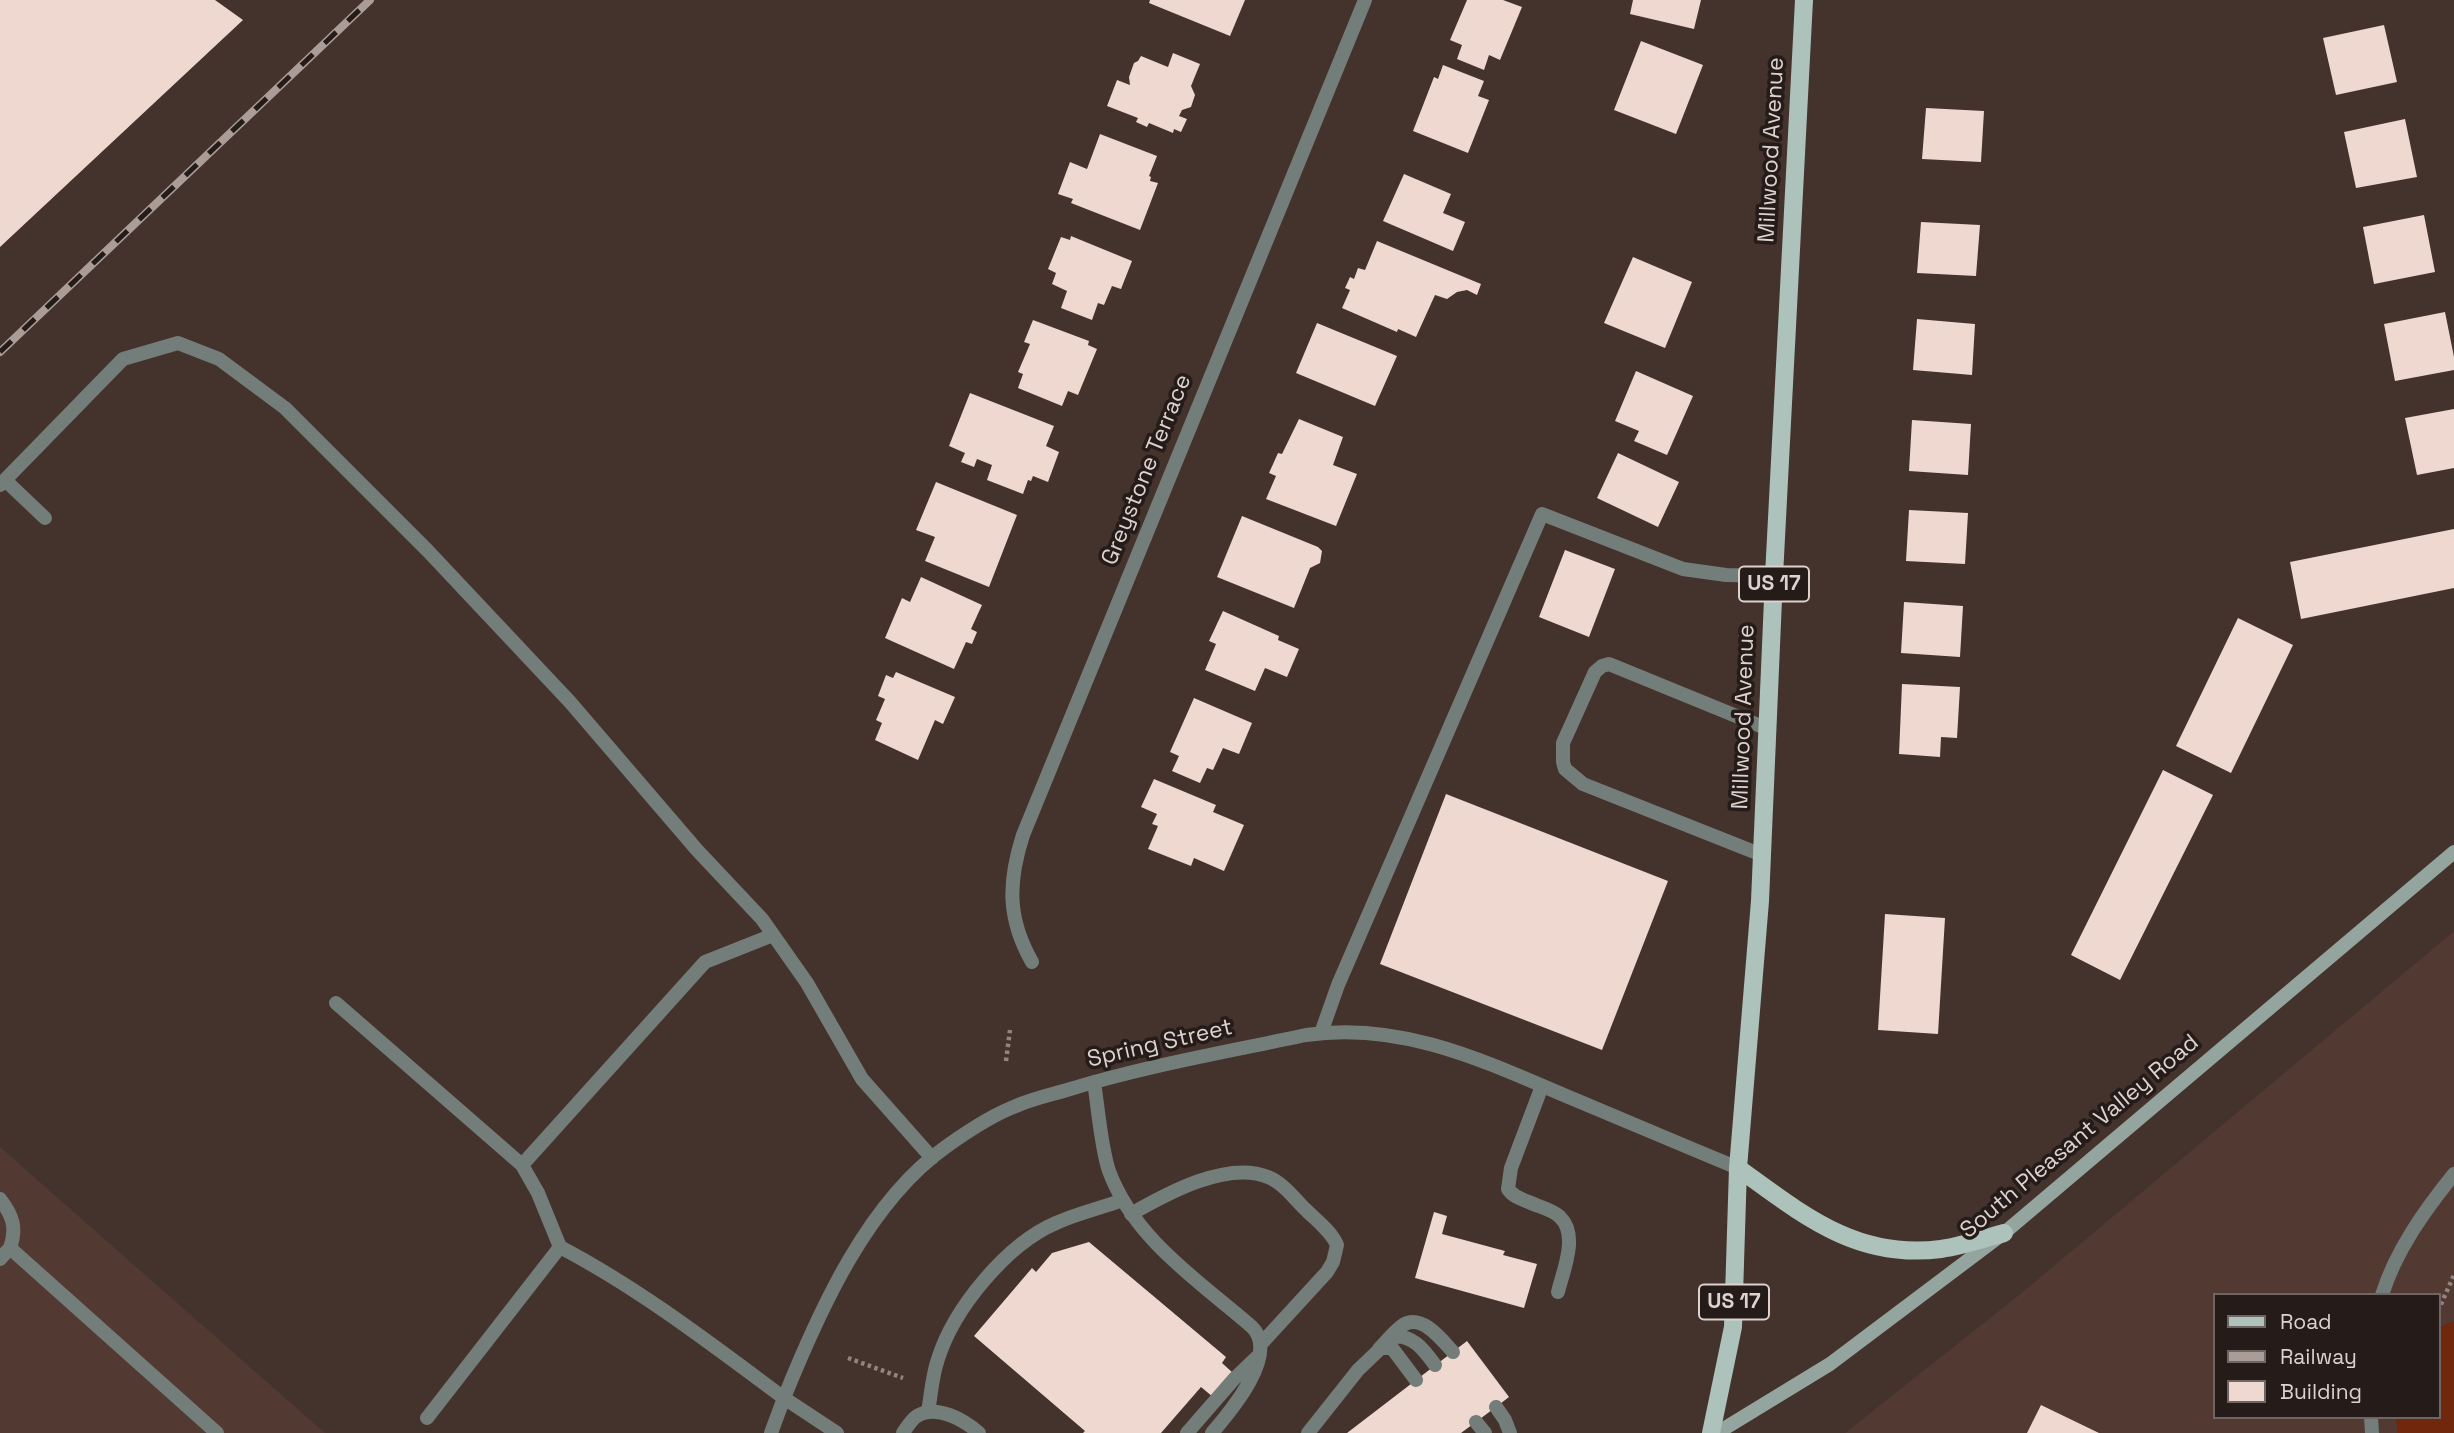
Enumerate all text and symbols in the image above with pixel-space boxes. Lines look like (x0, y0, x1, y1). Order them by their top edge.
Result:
street label: Millwood Avenue (1753, 57, 1791, 243)
street label: Greystone Terrace (1096, 371, 1198, 569)
road number: US 17 (1739, 566, 1809, 602)
street label: Millwood Avenue (1727, 624, 1761, 810)
street label: Spring Street (1085, 1014, 1235, 1074)
street label: South Pleasant Valley Road (1955, 1029, 2205, 1245)
road number: US 17 (1699, 1284, 1769, 1320)
legend (2212, 1293, 2440, 1419)
text: Road (2280, 1308, 2332, 1335)
text: Railway (2280, 1343, 2357, 1370)
text: Building (2280, 1378, 2362, 1405)

